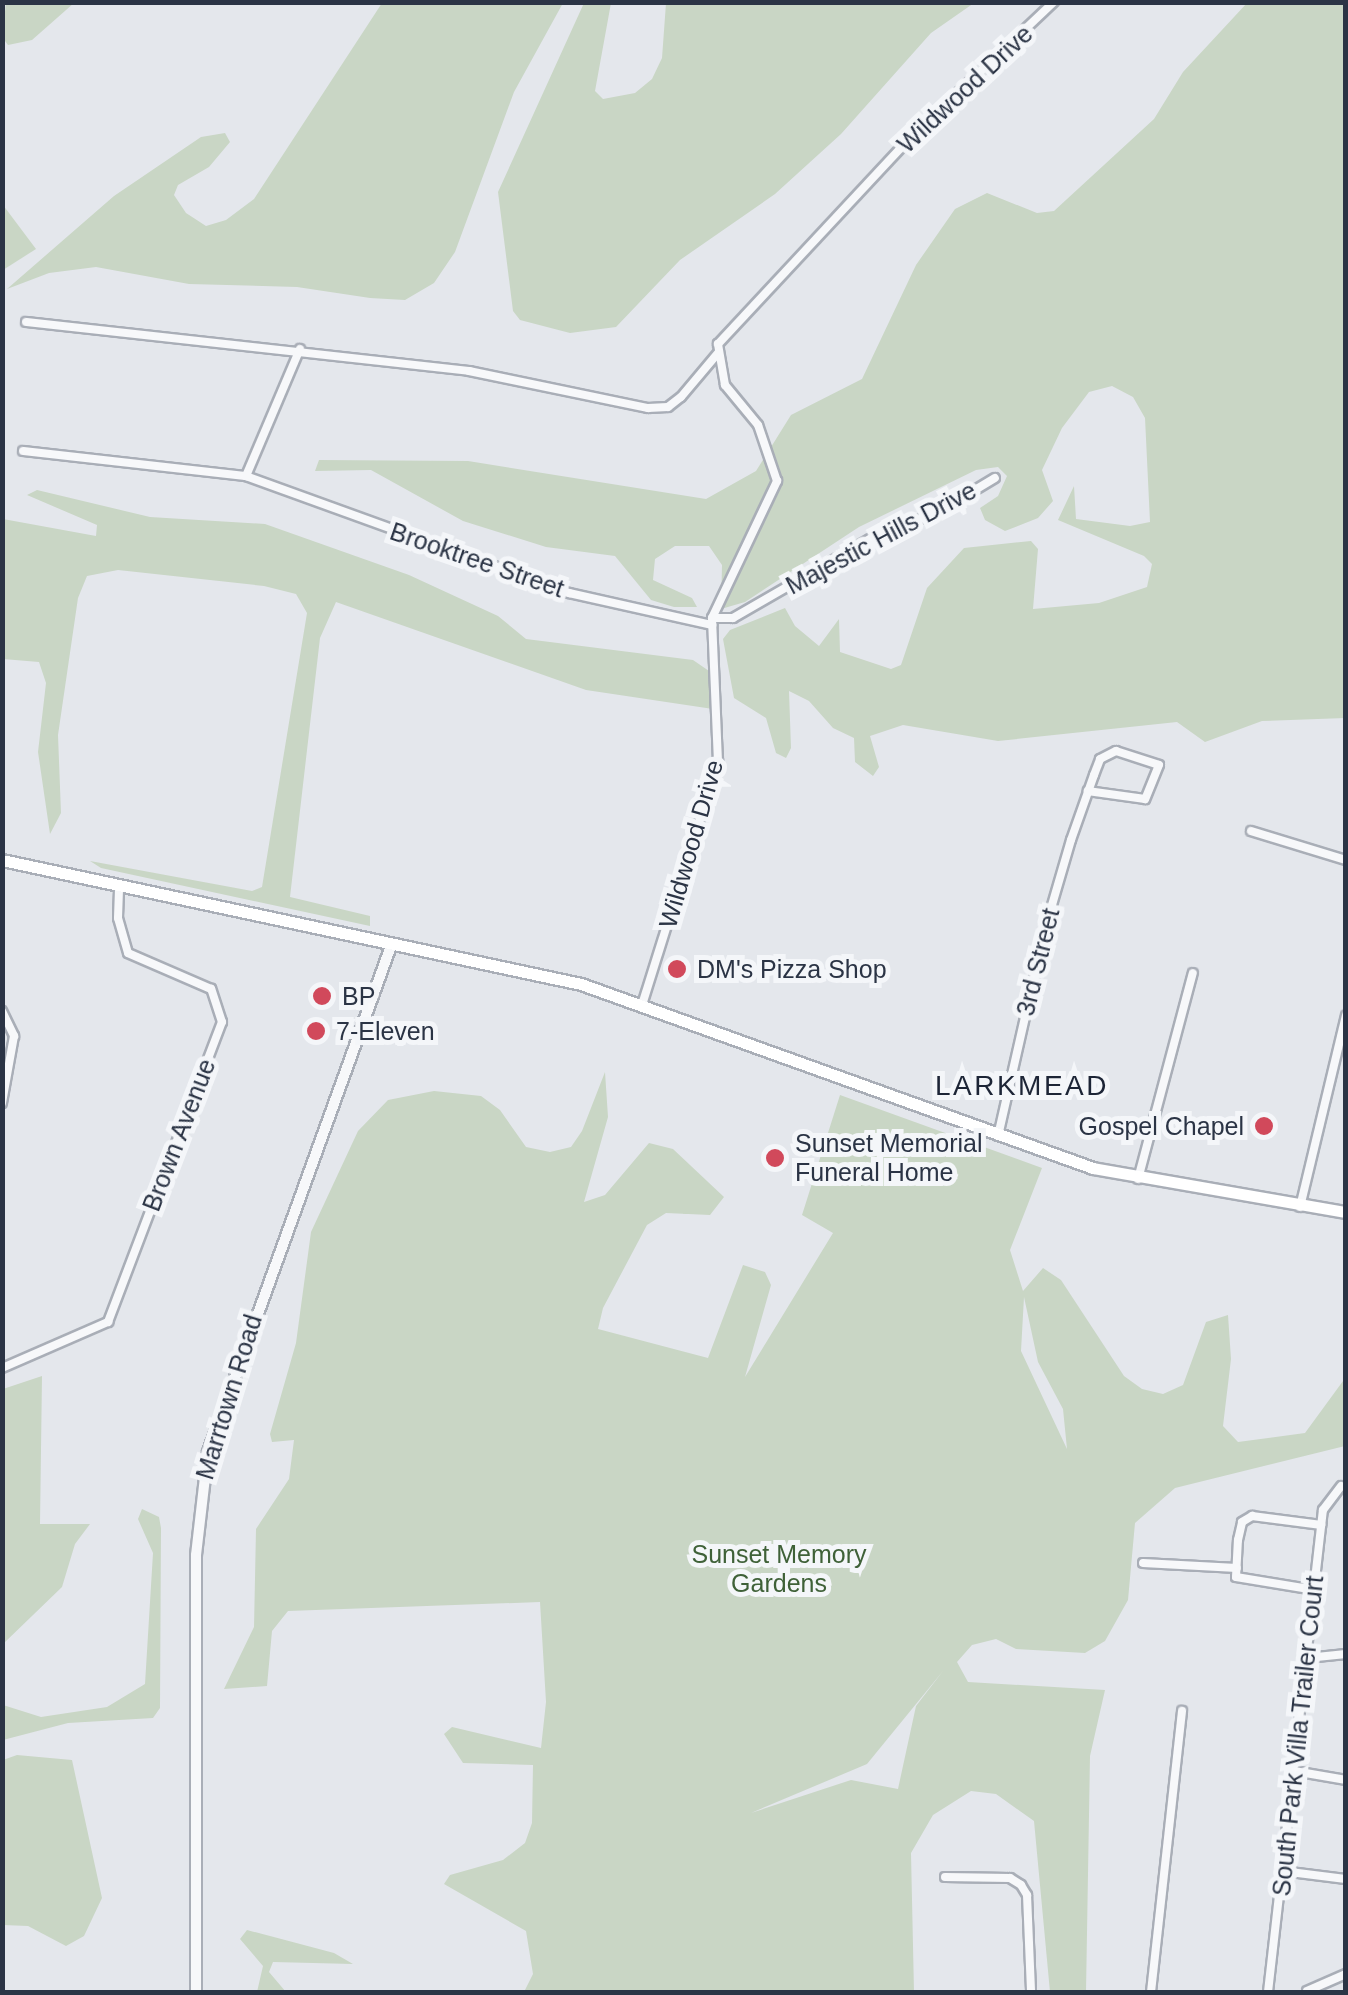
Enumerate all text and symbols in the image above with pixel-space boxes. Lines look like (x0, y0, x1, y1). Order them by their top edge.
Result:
street label: Wildwood Drive (891, 19, 1039, 159)
street label: Majestic Hills Drive (781, 475, 981, 601)
street label: Brooktree Street (386, 516, 568, 604)
street label: Wildwood Drive (653, 756, 729, 932)
street label: 3rd Street (1010, 905, 1066, 1019)
place label: DM's Pizza Shop (697, 954, 887, 984)
marker: DM's Pizza Shop (666, 958, 688, 980)
place label: BP (342, 981, 375, 1011)
marker: BP (311, 985, 333, 1007)
place label: 7-Eleven (336, 1016, 435, 1046)
marker: 7-Eleven (305, 1020, 327, 1042)
street label: Brown Avenue (136, 1054, 222, 1216)
district label: LARKMEAD (935, 1069, 1109, 1103)
place label: Gospel Chapel (1079, 1111, 1244, 1141)
marker: Gospel Chapel (1253, 1115, 1275, 1137)
place label: Sunset Memorial Funeral Home (795, 1129, 983, 1188)
marker: Sunset Memorial Funeral Home (764, 1147, 786, 1169)
street label: Marrtown Road (190, 1311, 268, 1483)
park label: Sunset Memory Gardens (691, 1540, 867, 1599)
street label: South Park Villa Trailer Court (1266, 1574, 1330, 1898)

